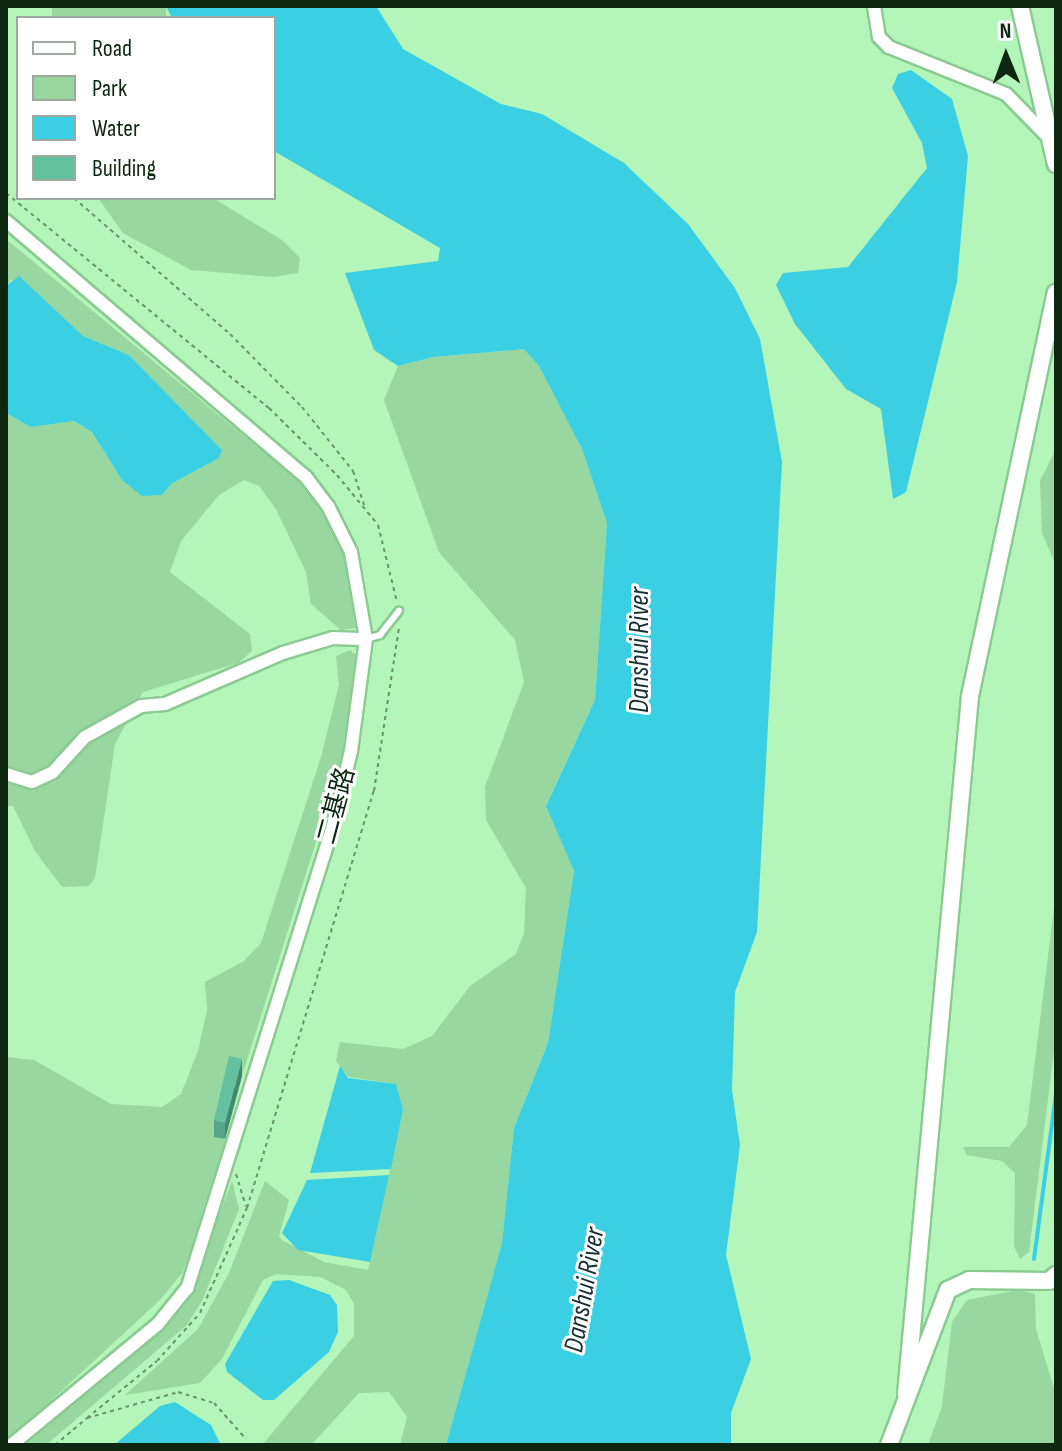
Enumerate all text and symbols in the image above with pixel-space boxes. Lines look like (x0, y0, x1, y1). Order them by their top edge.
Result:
legend (16, 16, 276, 200)
north arrow (966, 16, 1046, 96)
text: N (999, 18, 1012, 45)
text: Road (92, 34, 132, 63)
text: Park (92, 74, 127, 103)
text: Water (92, 114, 140, 143)
text: Building (92, 154, 156, 183)
water label: Danshui River (623, 587, 657, 713)
street label: 二基路 (312, 764, 362, 848)
water label: Danshui River (558, 1225, 612, 1355)

